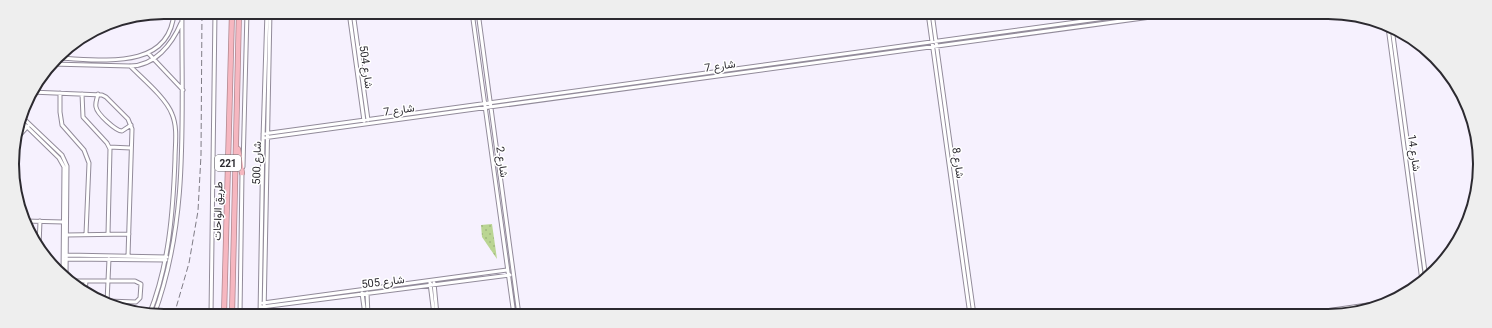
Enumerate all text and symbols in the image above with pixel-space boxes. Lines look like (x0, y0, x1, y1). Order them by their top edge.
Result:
street label: شارع 504 (356, 45, 376, 90)
street label: شارع 7 (704, 57, 737, 76)
street label: شارع 7 (383, 101, 416, 120)
street label: شارع 14 (1404, 134, 1423, 173)
street label: شارع 500 (250, 141, 265, 185)
street label: شارع 2 (492, 146, 511, 179)
street label: شارع 8 (948, 147, 967, 180)
road number: 221 (215, 155, 241, 171)
street label: طريق الواحات (210, 181, 226, 241)
street label: شارع 505 (361, 273, 406, 292)

